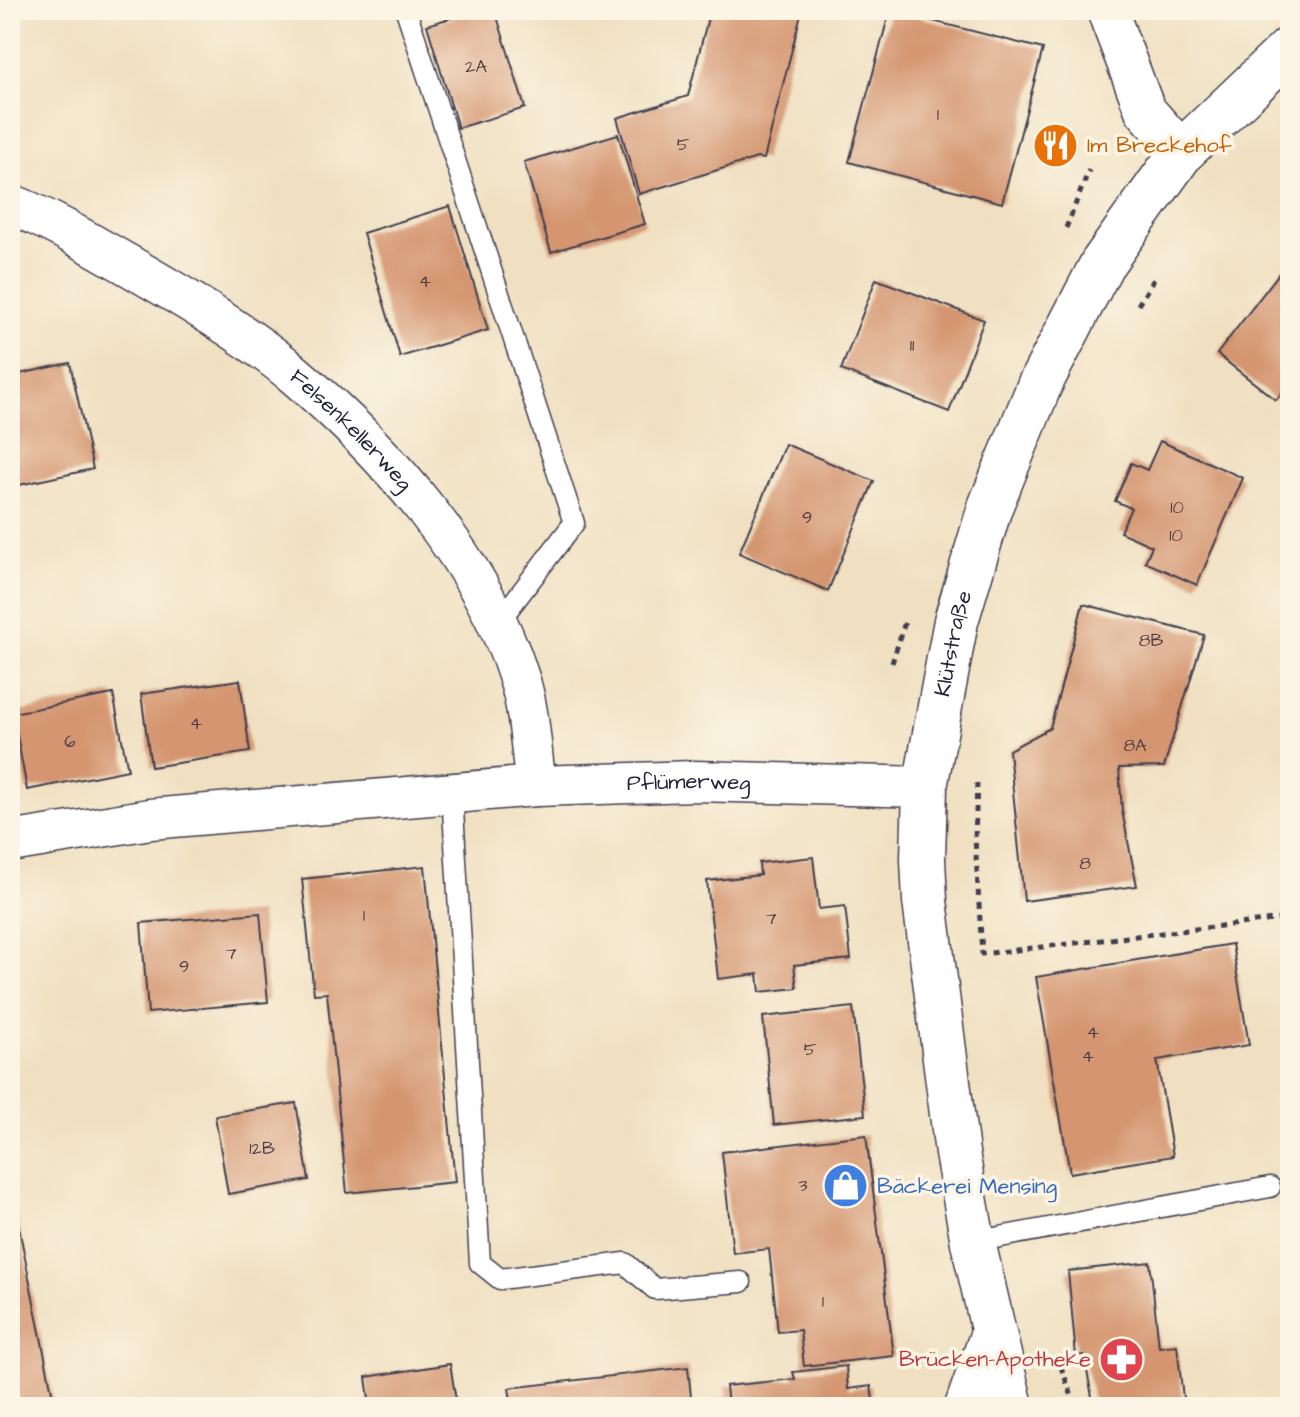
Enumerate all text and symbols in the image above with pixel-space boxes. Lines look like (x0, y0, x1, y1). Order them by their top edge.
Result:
house number: 2A (465, 54, 487, 79)
house number: 1 (937, 102, 939, 127)
restaurant icon: Im Breckehof (1032, 121, 1080, 169)
place label: Im Breckehof (1087, 130, 1233, 161)
house number: 5 (677, 132, 690, 157)
house number: 4 (419, 269, 431, 294)
house number: 11 (910, 333, 914, 358)
street label: Felsenkellerweg (283, 362, 420, 498)
house number: 10 (1170, 495, 1184, 520)
house number: 9 (802, 505, 812, 530)
house number: 10 (1169, 523, 1183, 548)
street label: Klütstraße (927, 587, 980, 699)
house number: 8B (1139, 628, 1163, 653)
house number: 4 (190, 711, 202, 736)
house number: 6 (64, 729, 76, 754)
house number: 8A (1123, 733, 1147, 758)
street label: Pflümerweg (626, 765, 751, 799)
house number: 8 (1079, 851, 1091, 876)
house number: 1 (363, 903, 365, 928)
house number: 7 (765, 906, 777, 931)
house number: 7 (225, 941, 237, 966)
house number: 9 (179, 954, 189, 979)
house number: 4 (1087, 1020, 1099, 1045)
house number: 5 (804, 1037, 817, 1062)
house number: 4 (1082, 1044, 1094, 1069)
house number: 12B (249, 1136, 275, 1161)
shop icon: Bäckerei Mensing (822, 1162, 870, 1210)
place label: Bäckerei Mensing (877, 1171, 1057, 1203)
house number: 3 (798, 1173, 808, 1198)
house number: 1 (822, 1289, 824, 1314)
pharmacy icon: Brücken-Apotheke (1098, 1335, 1146, 1383)
place label: Brücken-Apotheke (899, 1344, 1091, 1375)

